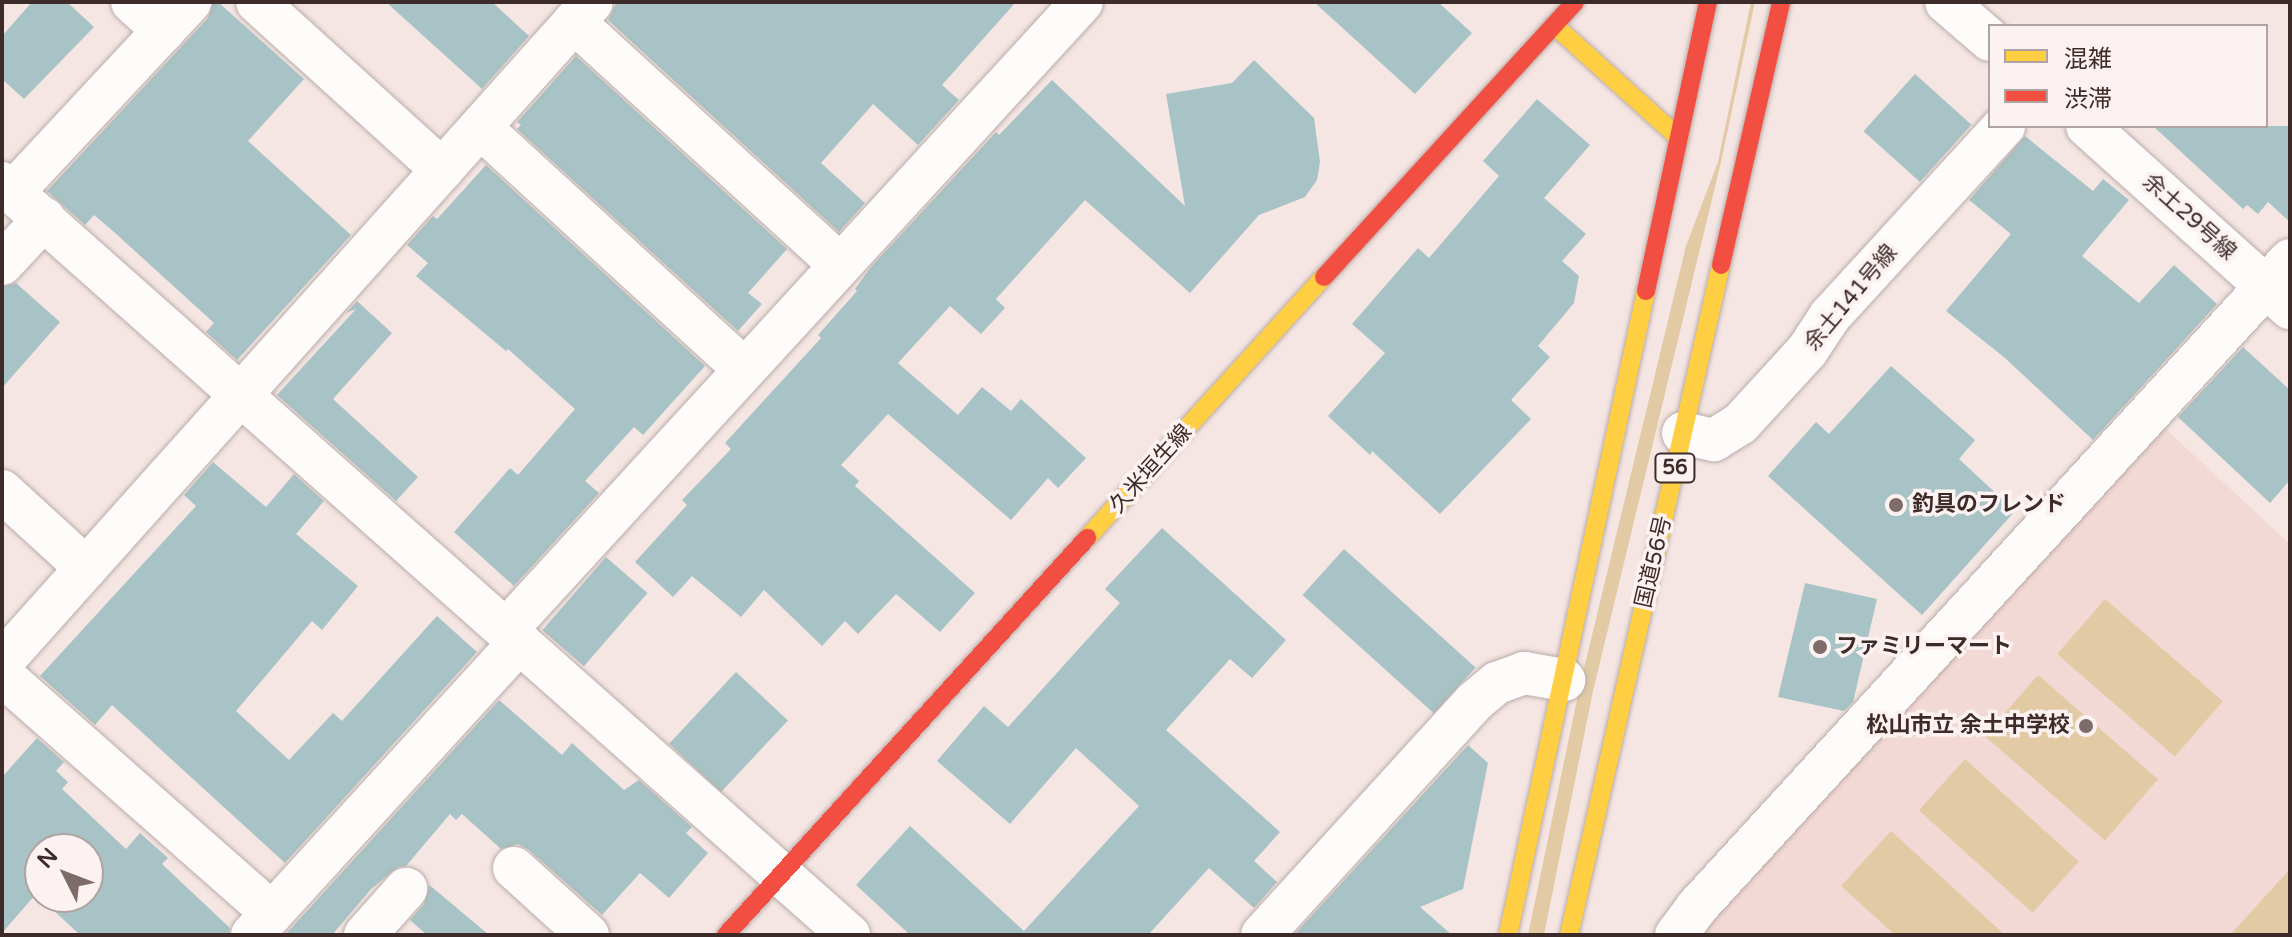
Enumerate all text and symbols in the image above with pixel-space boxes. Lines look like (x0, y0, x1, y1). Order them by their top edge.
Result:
legend (1988, 24, 2268, 128)
text: 混雑 (2064, 45, 2112, 74)
text: 渋滞 (2064, 85, 2112, 114)
street label: 余土29号線 (2137, 169, 2241, 265)
street label: 余土141号線 (1799, 240, 1903, 356)
street label: 久米垣生線 (1104, 419, 1198, 519)
road number: 56 (1653, 452, 1697, 484)
place label: 釣具のフレンド (1912, 492, 2066, 518)
marker: 釣具のフレンド (1887, 496, 1905, 514)
street label: 国道56号 (1631, 513, 1677, 611)
place label: ファミリーマート (1836, 634, 2012, 660)
marker: ファミリーマート (1811, 638, 1829, 656)
place label: 松山市立 余土中学校 (1866, 713, 2070, 739)
marker: 松山市立 余土中学校 (2077, 717, 2095, 735)
north arrow (24, 833, 104, 913)
text: N (32, 843, 63, 874)

